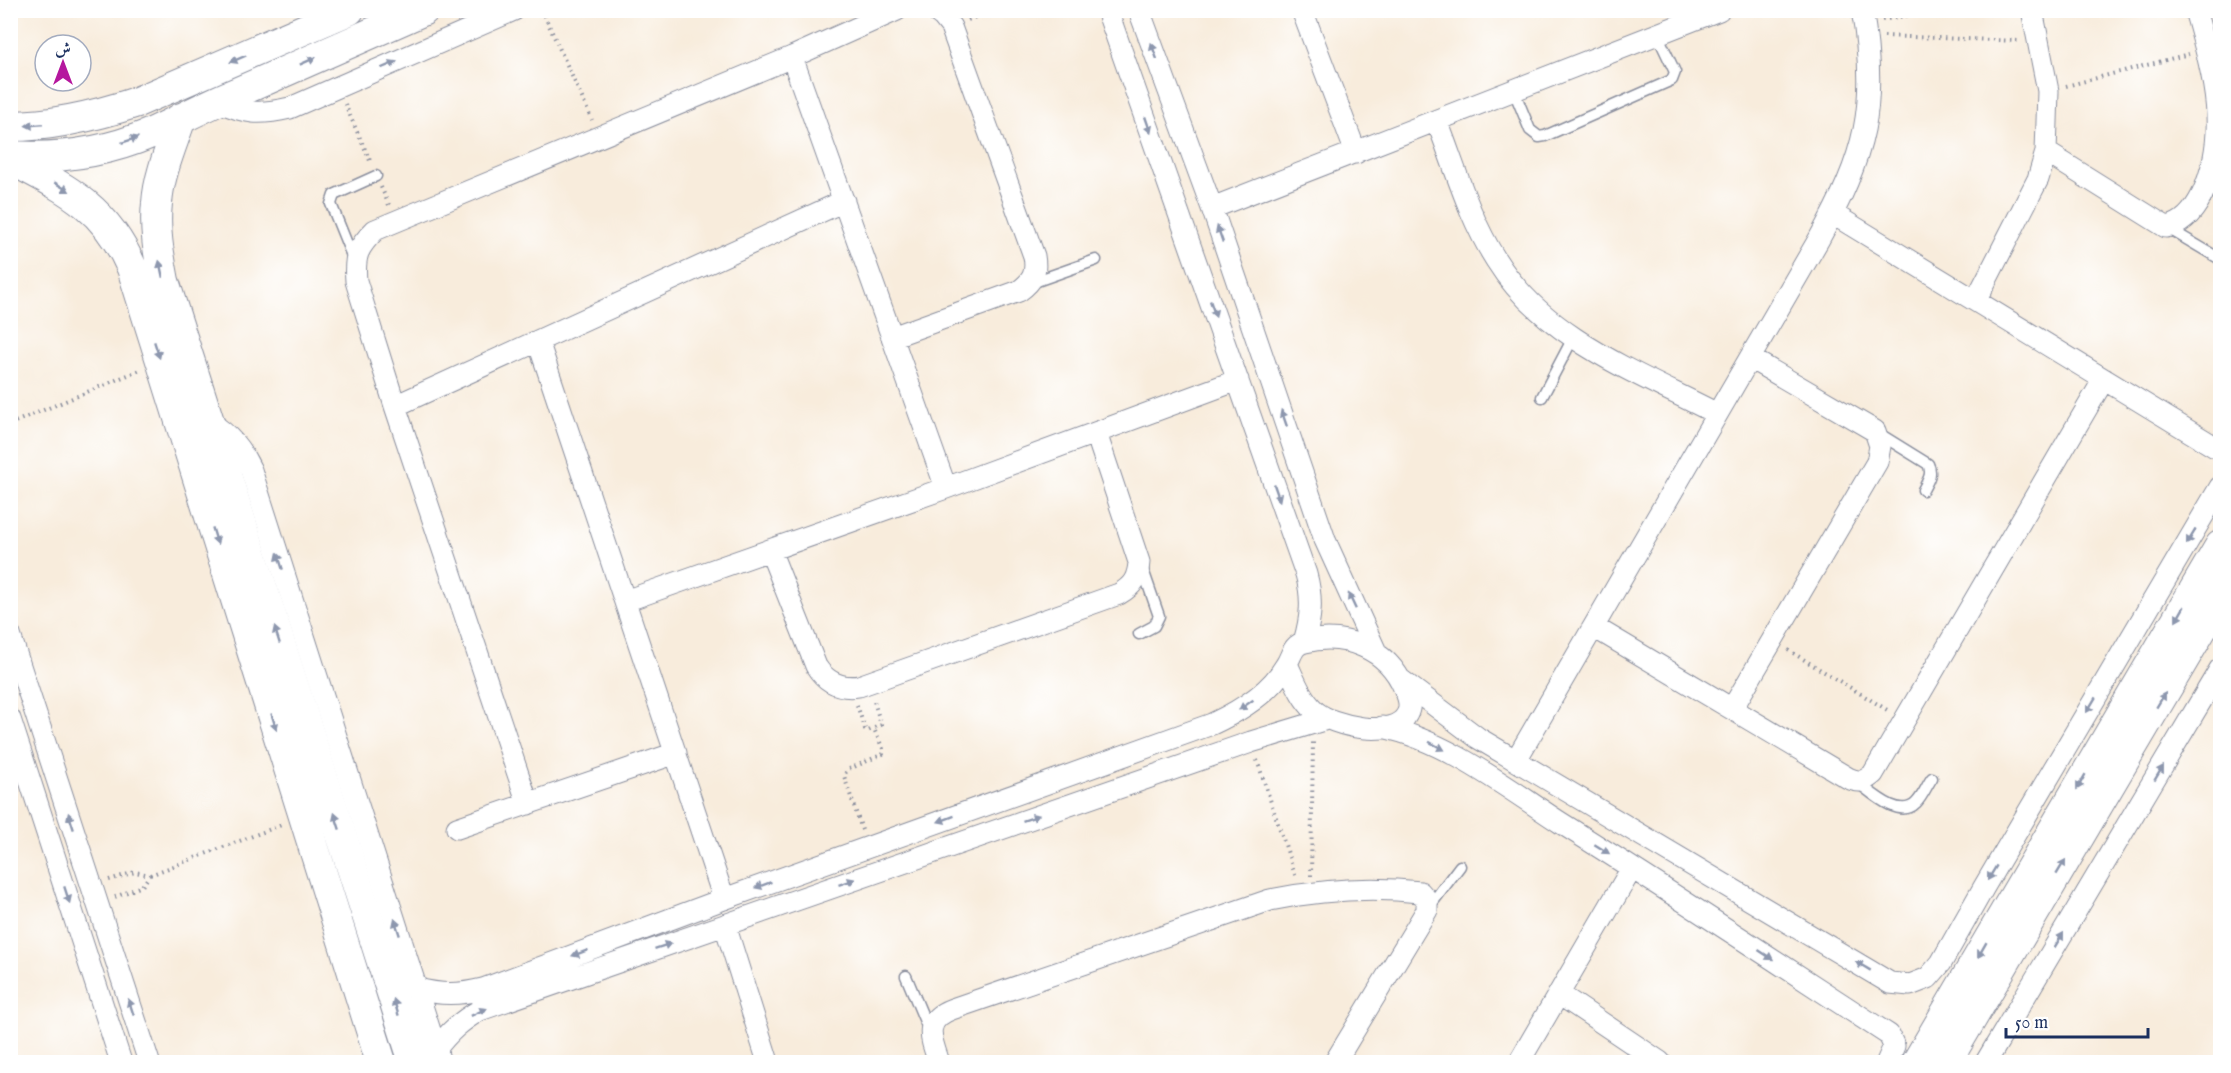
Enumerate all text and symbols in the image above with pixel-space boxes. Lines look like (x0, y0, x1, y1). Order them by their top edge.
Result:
north arrow (33, 33, 93, 93)
text: ش (55, 40, 71, 60)
one-way arrow (1148, 42, 1158, 60)
one-way arrow (229, 54, 246, 63)
one-way arrow (299, 56, 317, 65)
one-way arrow (381, 60, 399, 70)
one-way arrow (1143, 116, 1153, 134)
one-way arrow (24, 120, 43, 130)
one-way arrow (121, 135, 139, 145)
one-way arrow (54, 182, 71, 192)
one-way arrow (1215, 225, 1225, 243)
one-way arrow (156, 260, 166, 278)
one-way arrow (1208, 300, 1218, 318)
one-way arrow (153, 341, 162, 359)
one-way arrow (1278, 409, 1288, 427)
one-way arrow (1273, 484, 1283, 502)
one-way arrow (211, 527, 220, 545)
one-way arrow (2186, 529, 2196, 546)
one-way arrow (275, 552, 284, 570)
one-way arrow (1347, 592, 1356, 609)
one-way arrow (2175, 606, 2186, 622)
one-way arrow (272, 626, 281, 644)
one-way arrow (2155, 691, 2165, 708)
one-way arrow (2086, 697, 2097, 713)
one-way arrow (1238, 699, 1254, 711)
one-way arrow (269, 713, 279, 731)
one-way arrow (1429, 741, 1446, 751)
one-way arrow (2153, 765, 2164, 781)
one-way arrow (2076, 774, 2087, 790)
one-way arrow (66, 812, 75, 830)
one-way arrow (331, 812, 341, 830)
one-way arrow (1022, 813, 1040, 823)
one-way arrow (937, 815, 955, 825)
one-way arrow (1594, 843, 1610, 855)
one-way arrow (2056, 859, 2067, 875)
one-way arrow (1986, 865, 1997, 881)
one-way arrow (838, 877, 856, 887)
one-way arrow (754, 881, 772, 891)
one-way arrow (63, 886, 72, 904)
one-way arrow (392, 918, 401, 936)
one-way arrow (2053, 932, 2064, 948)
one-way arrow (654, 941, 672, 951)
one-way arrow (1977, 942, 1988, 958)
one-way arrow (571, 948, 589, 958)
one-way arrow (1758, 949, 1774, 960)
one-way arrow (1854, 961, 1871, 971)
one-way arrow (126, 998, 135, 1016)
one-way arrow (391, 998, 400, 1016)
scale bar (2006, 1001, 2148, 1039)
one-way arrow (471, 1007, 488, 1016)
text: 50 m (2015, 1012, 2048, 1035)

